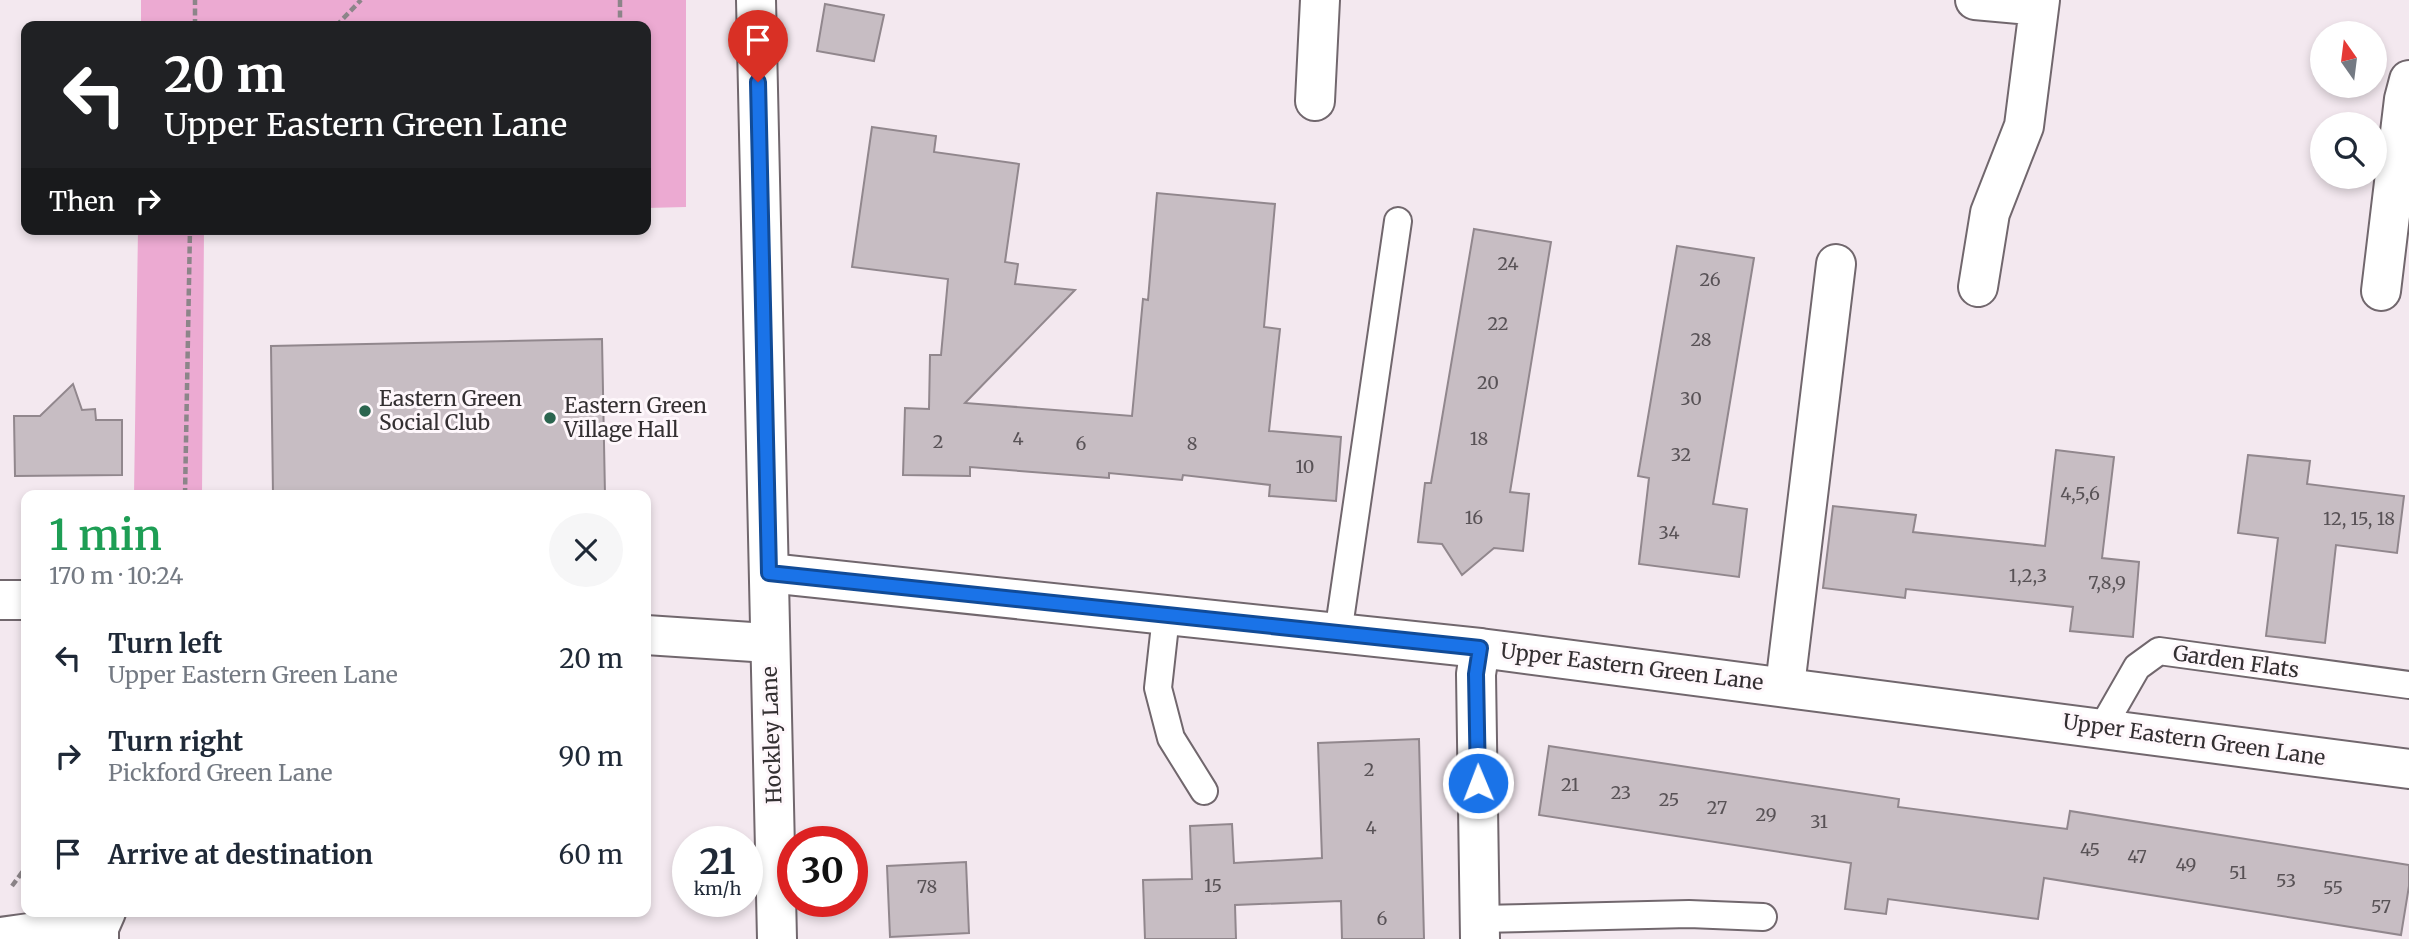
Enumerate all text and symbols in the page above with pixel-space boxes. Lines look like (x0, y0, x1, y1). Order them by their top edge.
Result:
pin (728, 10, 788, 82)
icon: arrive (739, 21, 777, 59)
north arrow (2310, 21, 2387, 98)
map controls (2310, 21, 2387, 189)
text: 20 m (164, 44, 285, 105)
icon: left (49, 49, 140, 140)
text: Upper Eastern Green Lane (164, 105, 567, 145)
button: search (2310, 112, 2387, 189)
icon: right (129, 182, 167, 220)
text: Then (49, 185, 115, 218)
house number: 24 (1497, 252, 1519, 275)
house number: 26 (1699, 268, 1721, 291)
house number: 22 (1487, 312, 1509, 335)
house number: 28 (1690, 328, 1712, 351)
house number: 20 (1477, 371, 1499, 394)
place label: Eastern Green Social Club (379, 385, 522, 436)
house number: 30 (1680, 387, 1702, 410)
place label: Eastern Green Village Hall (563, 392, 707, 443)
marker: Eastern Green Social Club (357, 403, 373, 419)
marker: Eastern Green Village Hall (542, 410, 558, 426)
house number: 4 (1012, 427, 1024, 450)
house number: 18 (1470, 427, 1488, 450)
house number: 2 (933, 430, 943, 453)
house number: 6 (1076, 432, 1087, 455)
house number: 8 (1187, 432, 1197, 455)
house number: 32 (1671, 443, 1691, 466)
house number: 10 (1296, 455, 1314, 478)
house number: 4,5,6 (2060, 482, 2100, 505)
house number: 16 (1465, 506, 1483, 529)
house number: 12, 15, 18 (2323, 507, 2395, 530)
text: 1 min (49, 509, 162, 561)
button: close (549, 513, 623, 587)
house number: 34 (1658, 521, 1680, 544)
text: 170 m · 10:24 (49, 561, 183, 590)
house number: 1,2,3 (2009, 564, 2047, 587)
house number: 7,8,9 (2088, 571, 2126, 594)
text: Turn left (108, 627, 222, 660)
street label: Upper Eastern Green Lane (1499, 637, 1765, 696)
icon: left (49, 639, 87, 677)
street label: Garden Flats (2171, 639, 2301, 684)
text: 20 m (559, 642, 623, 675)
text: Upper Eastern Green Lane (108, 660, 398, 689)
street label: Hockley Lane (756, 666, 787, 804)
street label: Upper Eastern Green Lane (2061, 708, 2327, 771)
text: Turn right (108, 725, 243, 758)
icon: right (49, 737, 87, 775)
text: 90 m (559, 740, 623, 773)
position arrow (1441, 746, 1515, 820)
text: Pickford Green Lane (108, 758, 333, 787)
house number: 2 (1364, 758, 1374, 781)
house number: 21 (1561, 773, 1579, 796)
house number: 23 (1611, 781, 1631, 804)
house number: 25 (1659, 788, 1679, 811)
house number: 27 (1707, 796, 1727, 819)
house number: 29 (1755, 803, 1777, 826)
house number: 31 (1810, 810, 1828, 833)
house number: 4 (1365, 816, 1377, 839)
speed limit sign: 30 (777, 826, 868, 917)
icon: arrive (49, 835, 87, 873)
text: Arrive at destination (108, 838, 373, 871)
text: 60 m (559, 838, 623, 871)
house number: 45 (2080, 838, 2100, 861)
text: 21 (700, 840, 735, 884)
house number: 47 (2127, 845, 2147, 868)
house number: 49 (2176, 853, 2196, 876)
house number: 51 (2229, 861, 2247, 884)
house number: 53 (2276, 869, 2296, 892)
house number: 15 (1204, 874, 1222, 897)
house number: 78 (917, 875, 937, 898)
house number: 55 (2323, 876, 2343, 899)
text: km/h (694, 877, 741, 900)
house number: 57 (2371, 895, 2391, 918)
house number: 6 (1377, 907, 1388, 930)

